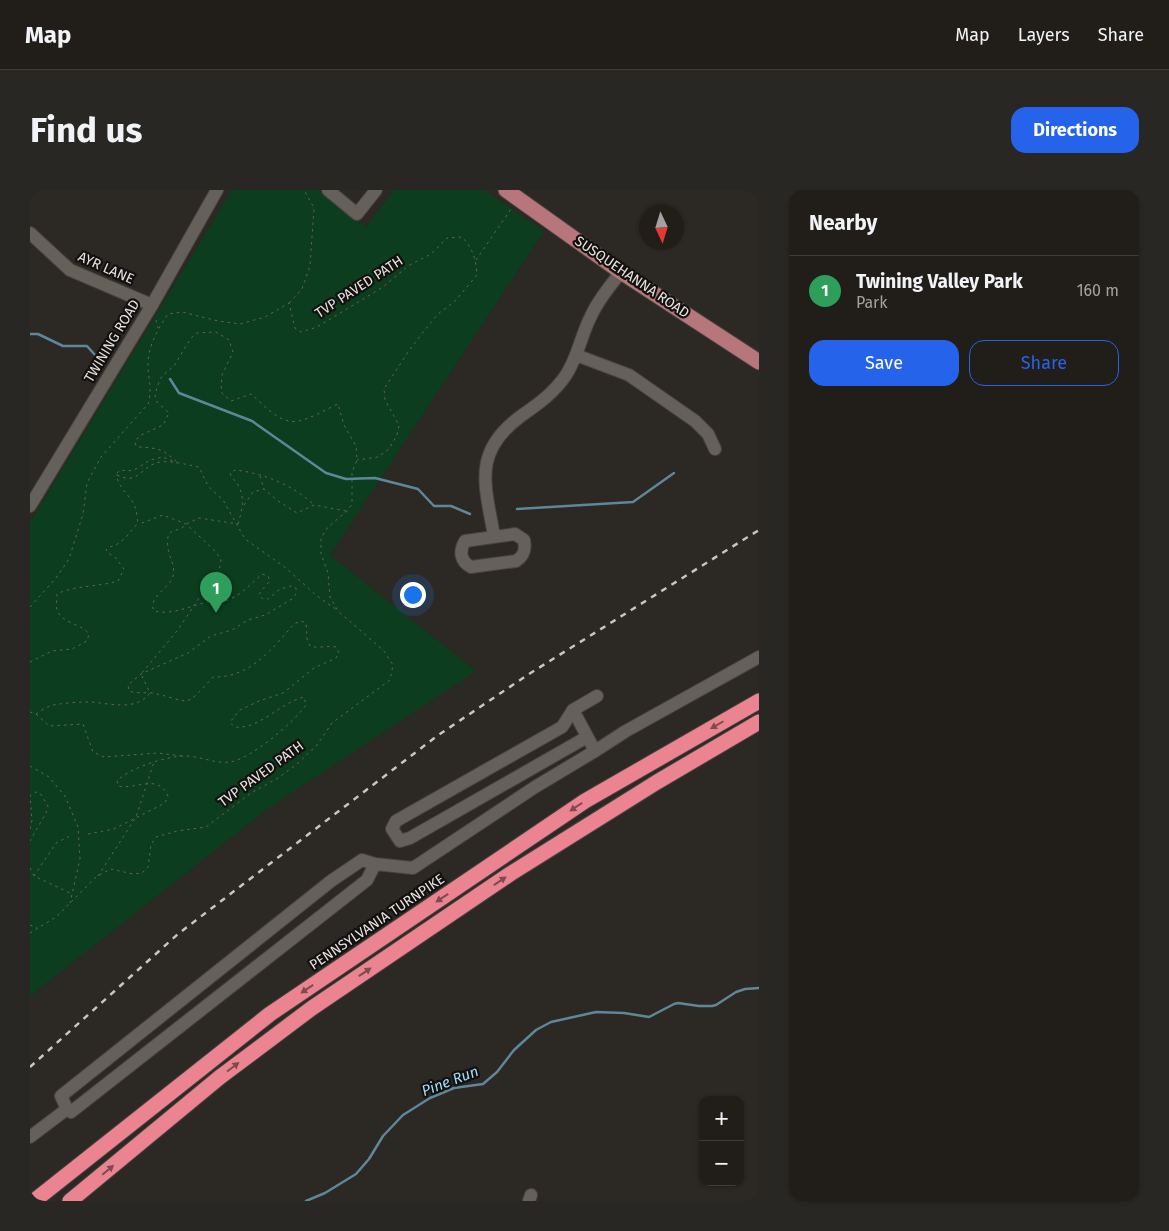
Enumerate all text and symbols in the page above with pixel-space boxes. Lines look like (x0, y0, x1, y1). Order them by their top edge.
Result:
text: Map (25, 21, 71, 49)
text: Map (955, 24, 990, 46)
text: Layers (1018, 24, 1070, 46)
text: Share (1098, 24, 1144, 46)
button: Directions (1011, 107, 1139, 153)
text: Find us (30, 109, 142, 151)
north arrow (639, 205, 684, 250)
text: Nearby (809, 210, 877, 236)
street label: SUSQUEHANNA ROAD (572, 232, 692, 322)
street label: AYR LANE (75, 248, 137, 288)
street label: TVP PAVED PATH (312, 252, 406, 322)
text: Twining Valley Park (856, 270, 1023, 293)
text: 1 (821, 281, 829, 300)
text: 160 m (1077, 281, 1119, 300)
text: Park (856, 293, 888, 312)
street label: TWINING ROAD (81, 296, 143, 386)
button: Save (809, 340, 959, 386)
button: Share (969, 340, 1119, 386)
pin: 1 (200, 572, 232, 613)
your location (400, 582, 426, 608)
one-way arrow (709, 721, 724, 729)
street label: TVP PAVED PATH (215, 737, 307, 811)
one-way arrow (569, 802, 583, 812)
street label: PENNSYLVANIA TURNPIKE (306, 870, 448, 974)
one-way arrow (493, 876, 506, 886)
one-way arrow (435, 893, 448, 903)
one-way arrow (358, 967, 372, 977)
one-way arrow (300, 984, 314, 994)
one-way arrow (226, 1062, 240, 1072)
water label: Pine Run (419, 1062, 481, 1100)
map controls (699, 1096, 744, 1186)
button: + (699, 1096, 744, 1141)
button: − (699, 1141, 744, 1186)
one-way arrow (101, 1164, 113, 1176)

